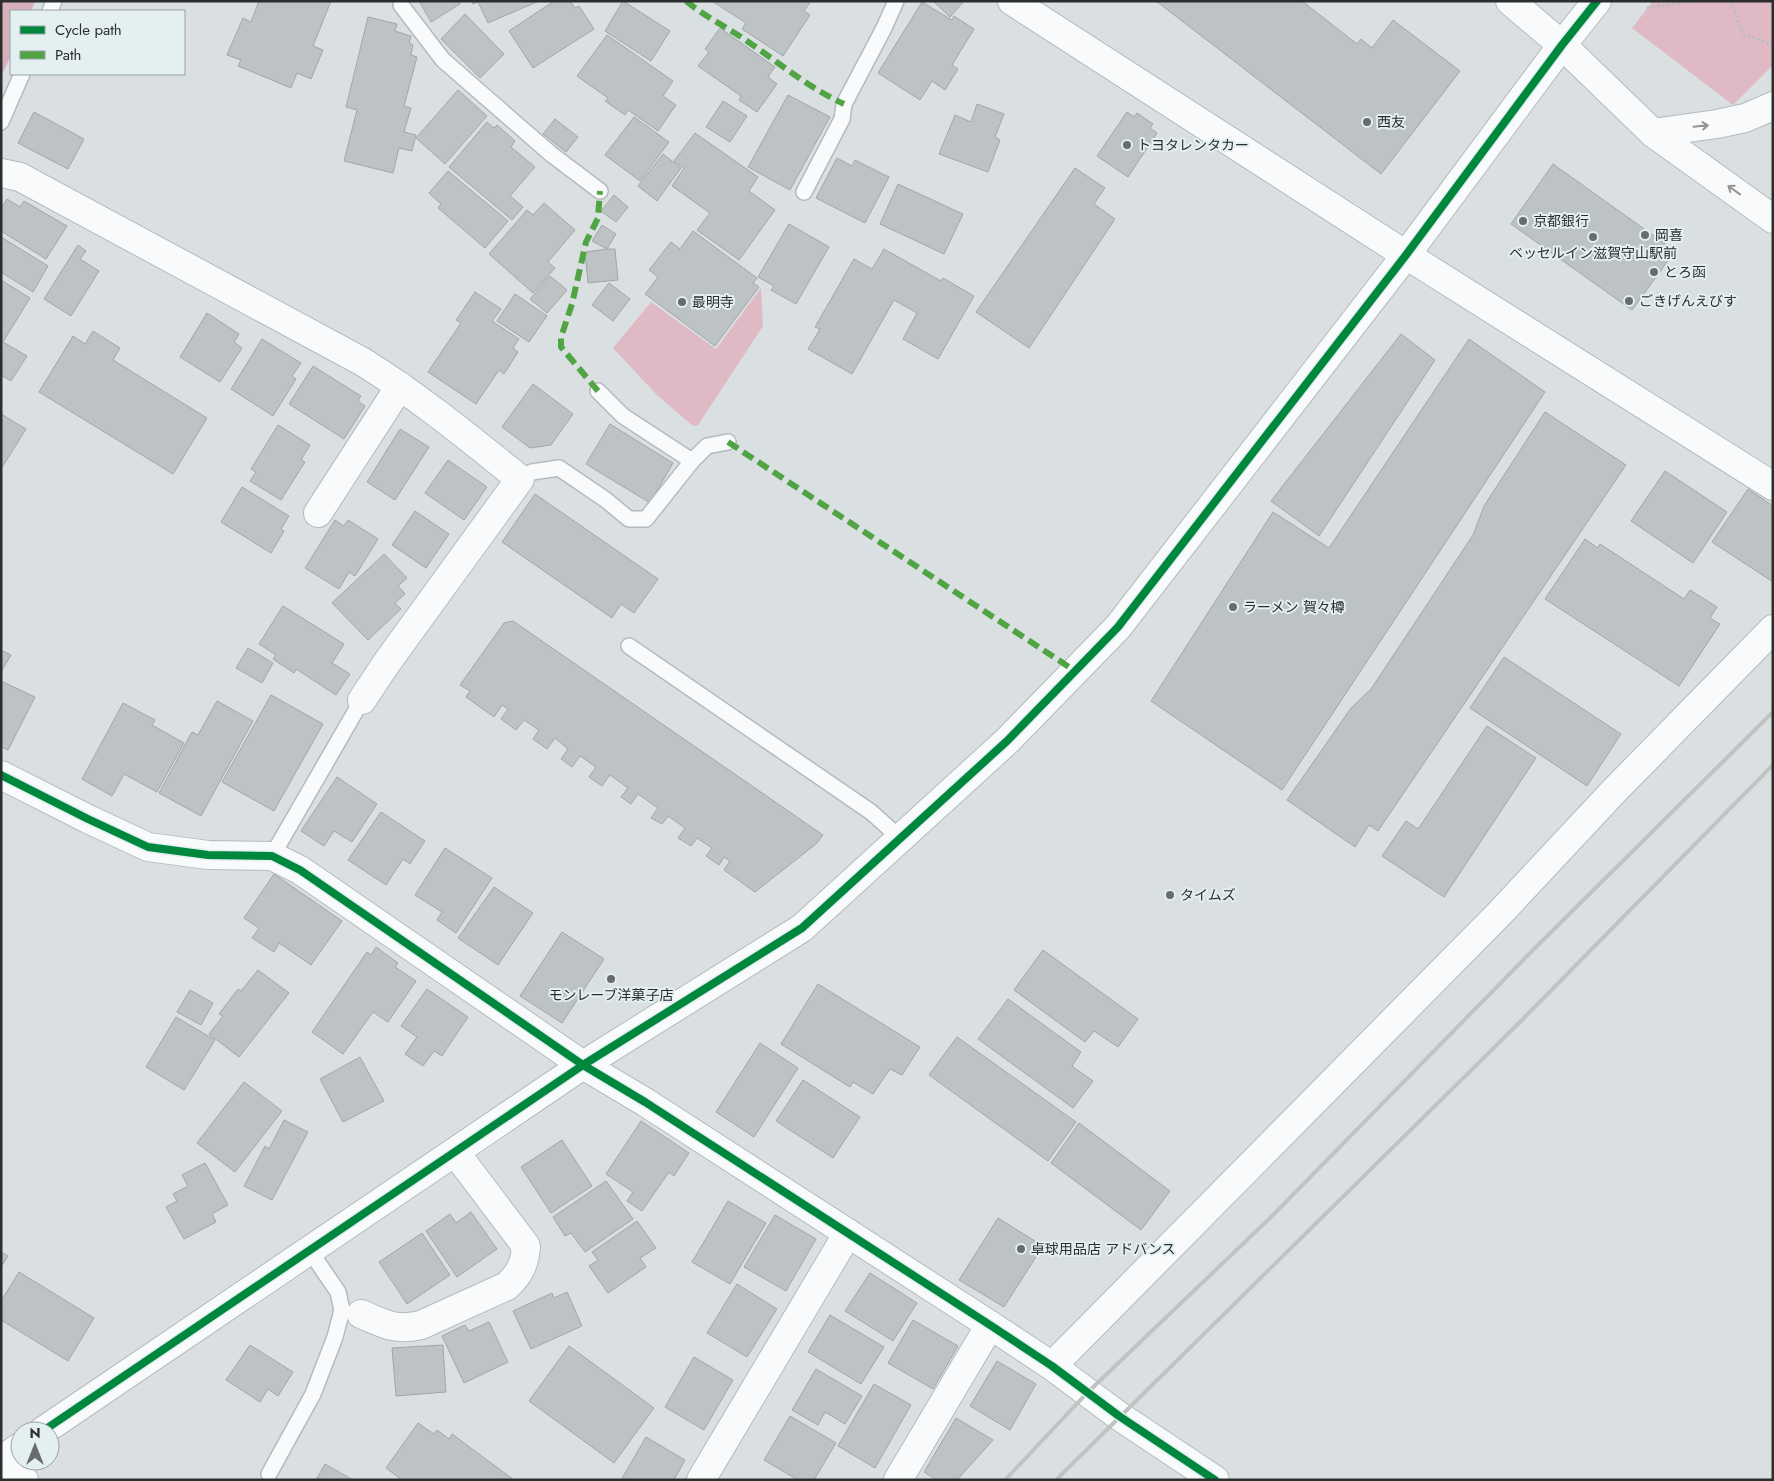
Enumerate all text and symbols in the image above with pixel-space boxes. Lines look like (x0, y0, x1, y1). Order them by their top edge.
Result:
legend (10, 10, 185, 75)
text: Cycle path (55, 19, 122, 41)
text: Path (55, 44, 81, 66)
place label: 西友 (1377, 112, 1405, 132)
marker: 西友 (1361, 116, 1373, 128)
one-way arrow (1693, 121, 1709, 131)
place label: トヨタレンタカー (1137, 135, 1249, 155)
marker: トヨタレンタカー (1121, 139, 1133, 151)
one-way arrow (1727, 185, 1741, 195)
place label: 京都銀行 (1533, 211, 1589, 231)
marker: 京都銀行 (1517, 215, 1529, 227)
place label: 岡喜 (1655, 225, 1683, 245)
marker: 岡喜 (1639, 229, 1651, 241)
marker: ベッセルイン滋賀守山駅前 (1587, 231, 1599, 243)
place label: ベッセルイン滋賀守山駅前 (1509, 243, 1677, 263)
place label: とろ函 (1664, 262, 1706, 282)
marker: とろ函 (1648, 266, 1660, 278)
place label: ごきげんえびす (1639, 291, 1737, 311)
place label: 最明寺 (692, 292, 734, 312)
marker: ごきげんえびす (1623, 295, 1635, 307)
marker: 最明寺 (676, 296, 688, 308)
place label: ラーメン 賀々樽 (1243, 597, 1345, 617)
marker: ラーメン 賀々樽 (1227, 601, 1239, 613)
place label: タイムズ (1180, 885, 1236, 905)
marker: タイムズ (1164, 889, 1176, 901)
marker: モンレーブ洋菓子店 (605, 973, 617, 985)
place label: モンレーブ洋菓子店 (548, 985, 674, 1005)
place label: 卓球用品店 アドバンス (1031, 1239, 1176, 1259)
marker: 卓球用品店 アドバンス (1015, 1243, 1027, 1255)
north arrow (10, 1421, 60, 1471)
text: N (29, 1423, 41, 1443)

